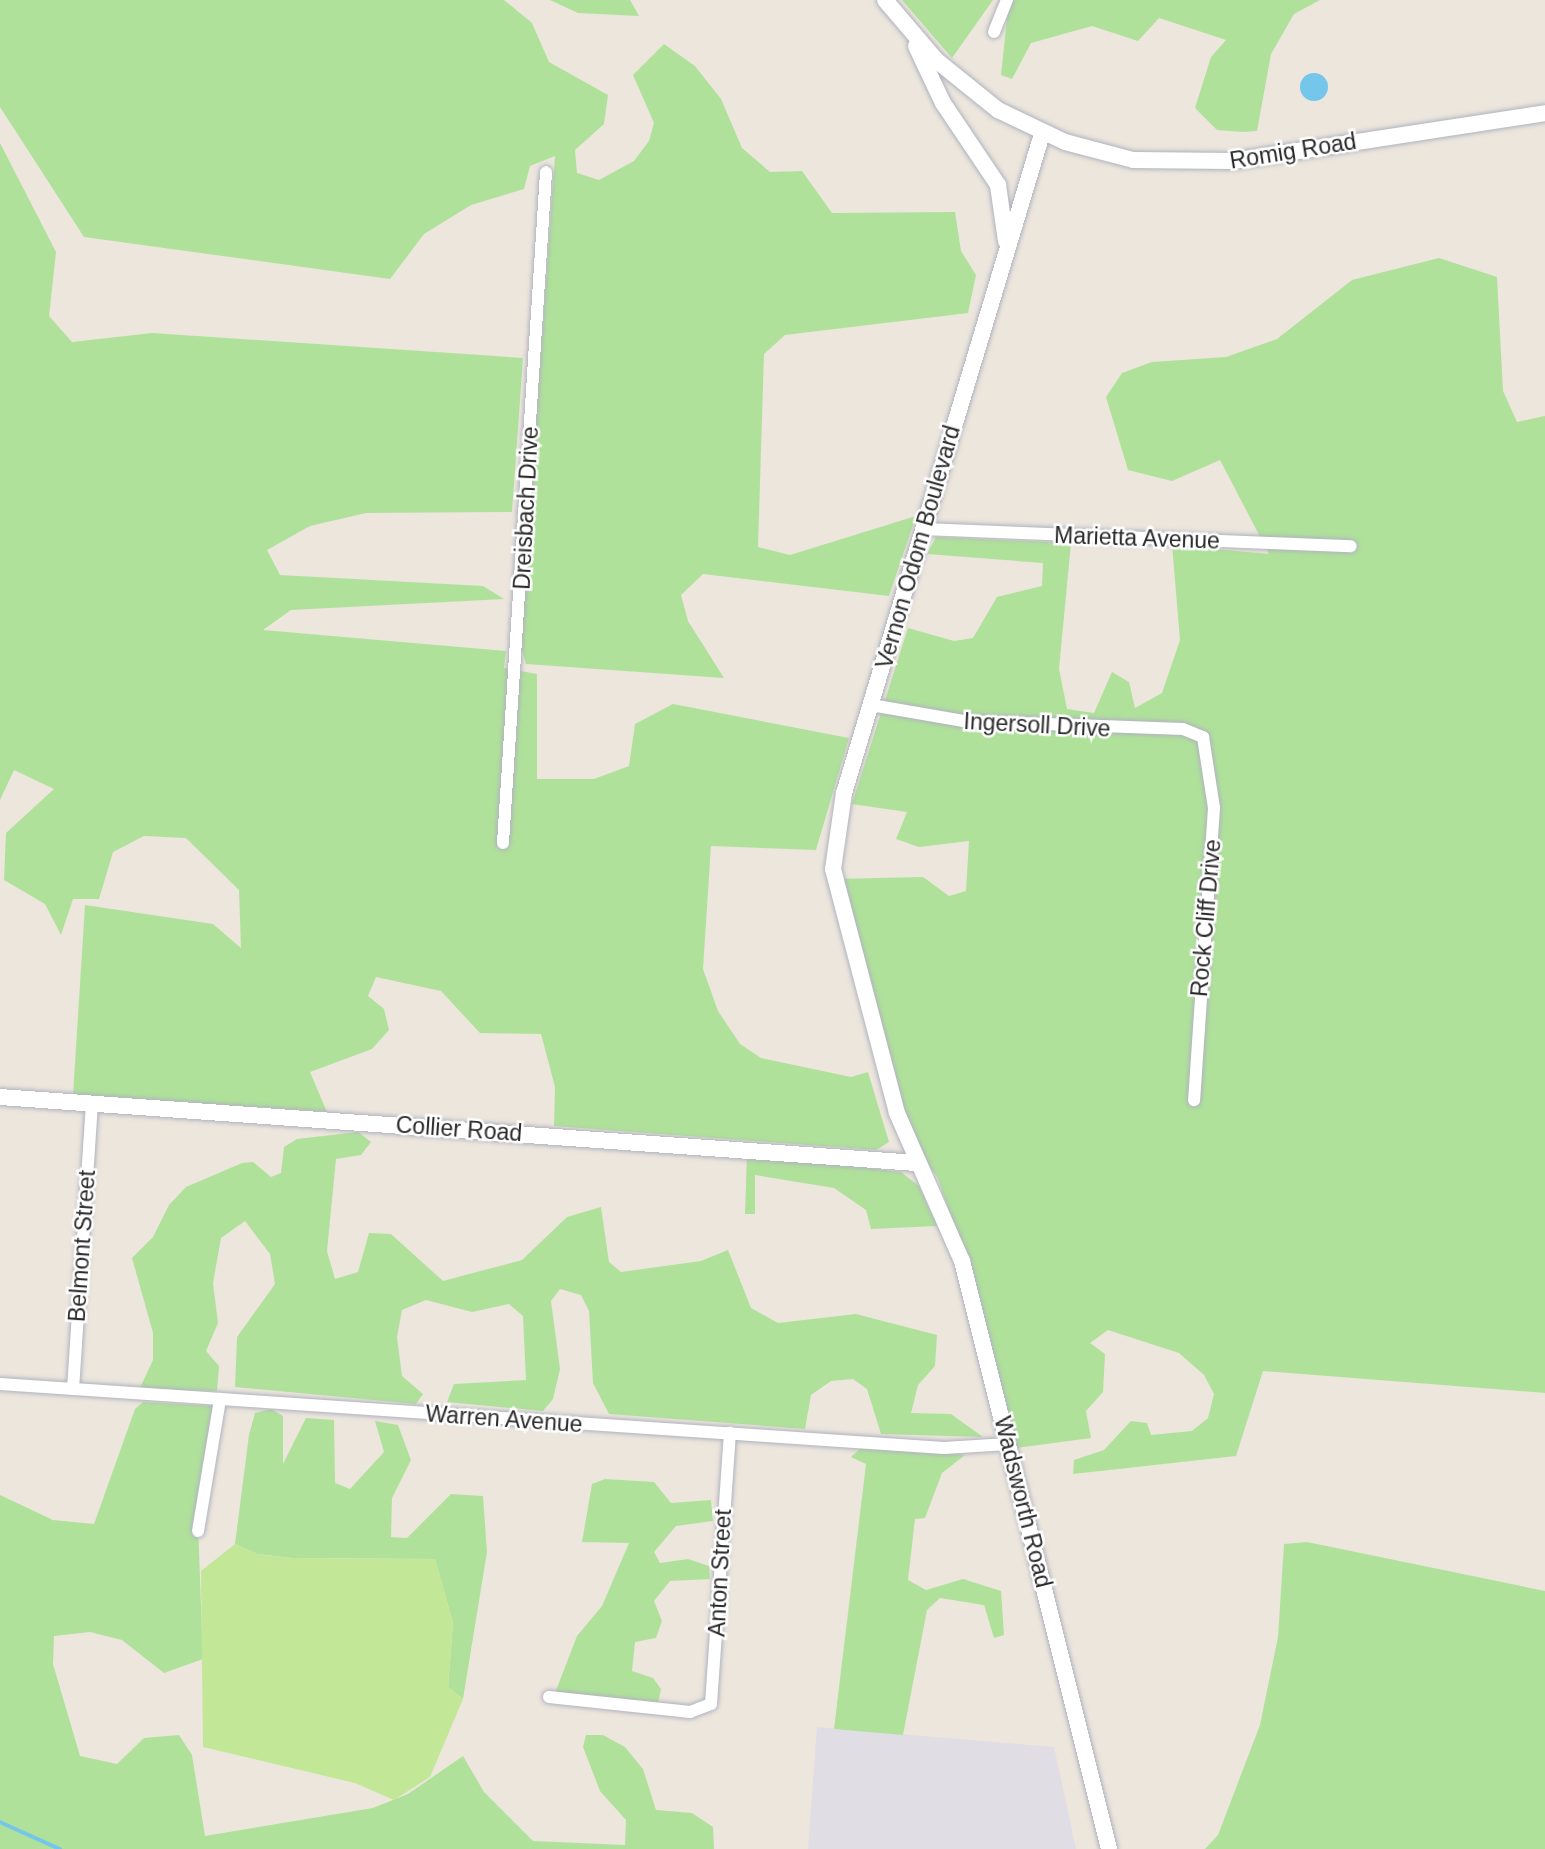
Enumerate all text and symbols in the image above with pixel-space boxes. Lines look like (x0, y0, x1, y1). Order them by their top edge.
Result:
street label: Romig Road (1228, 127, 1358, 175)
street label: Vernon Odom Boulevard (870, 422, 966, 672)
street label: Dreisbach Drive (508, 426, 544, 590)
street label: Marietta Avenue (1053, 521, 1221, 555)
street label: Ingersoll Drive (963, 707, 1111, 743)
street label: Rock Cliff Drive (1185, 838, 1227, 998)
street label: Collier Road (395, 1111, 523, 1147)
street label: Belmont Street (63, 1169, 101, 1323)
street label: Warren Avenue (424, 1400, 584, 1438)
street label: Wadsworth Road (988, 1413, 1058, 1591)
street label: Anton Street (703, 1508, 737, 1638)

